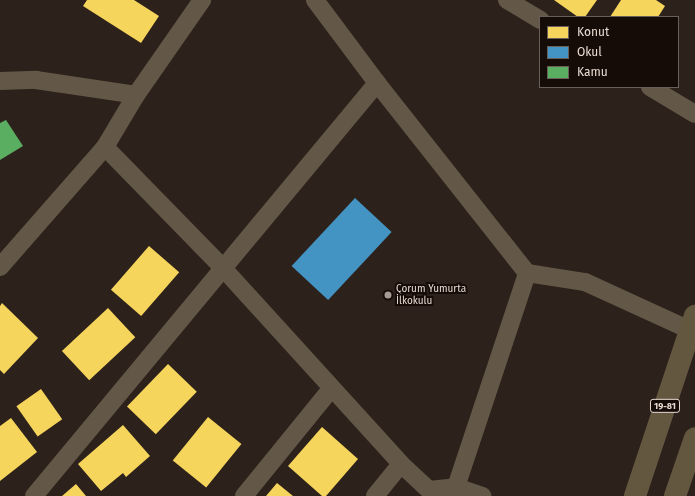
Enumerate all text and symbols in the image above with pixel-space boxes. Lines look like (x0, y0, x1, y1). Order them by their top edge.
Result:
legend (539, 16, 679, 88)
text: Konut (577, 25, 609, 39)
text: Okul (577, 45, 602, 59)
text: Kamu (577, 65, 608, 79)
place label: Çorum Yumurta İlkokulu (396, 283, 466, 306)
marker: Çorum Yumurta İlkokulu (383, 290, 393, 300)
road number: 19-81 (649, 399, 681, 413)

